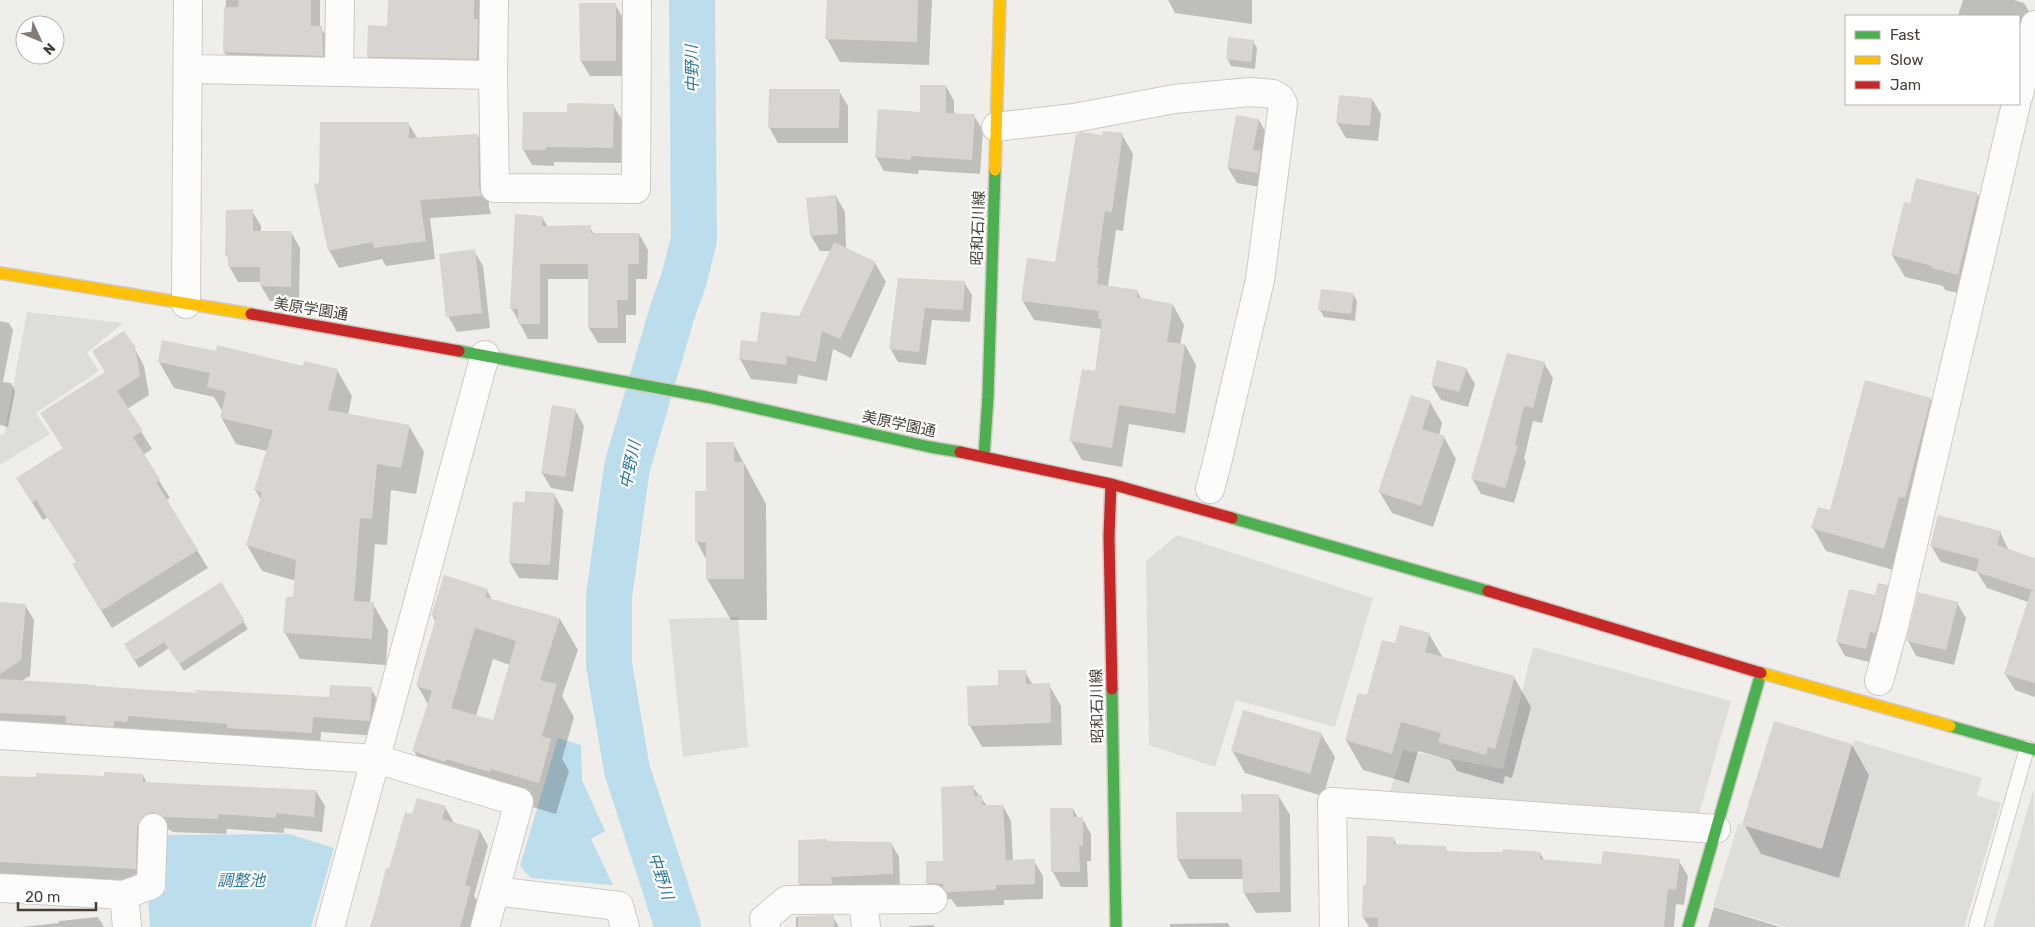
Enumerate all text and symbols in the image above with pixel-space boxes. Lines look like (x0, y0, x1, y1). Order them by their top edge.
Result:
north arrow (15, 15, 65, 65)
legend (1845, 15, 2020, 105)
text: Fast (1890, 26, 1920, 44)
text: N (39, 39, 59, 58)
water label: 中野川 (682, 43, 702, 93)
text: Slow (1890, 51, 1923, 69)
text: Jam (1890, 76, 1921, 94)
street label: 昭和石川線 (968, 190, 988, 266)
street label: 美原学園通 (273, 294, 349, 324)
street label: 美原学園通 (860, 407, 938, 441)
water label: 中野川 (616, 438, 645, 490)
street label: 昭和石川線 (1087, 668, 1107, 744)
water label: 中野川 (645, 850, 678, 904)
water label: 調整池 (217, 871, 267, 890)
scale bar (18, 880, 95, 912)
text: 20 m (25, 888, 60, 906)

